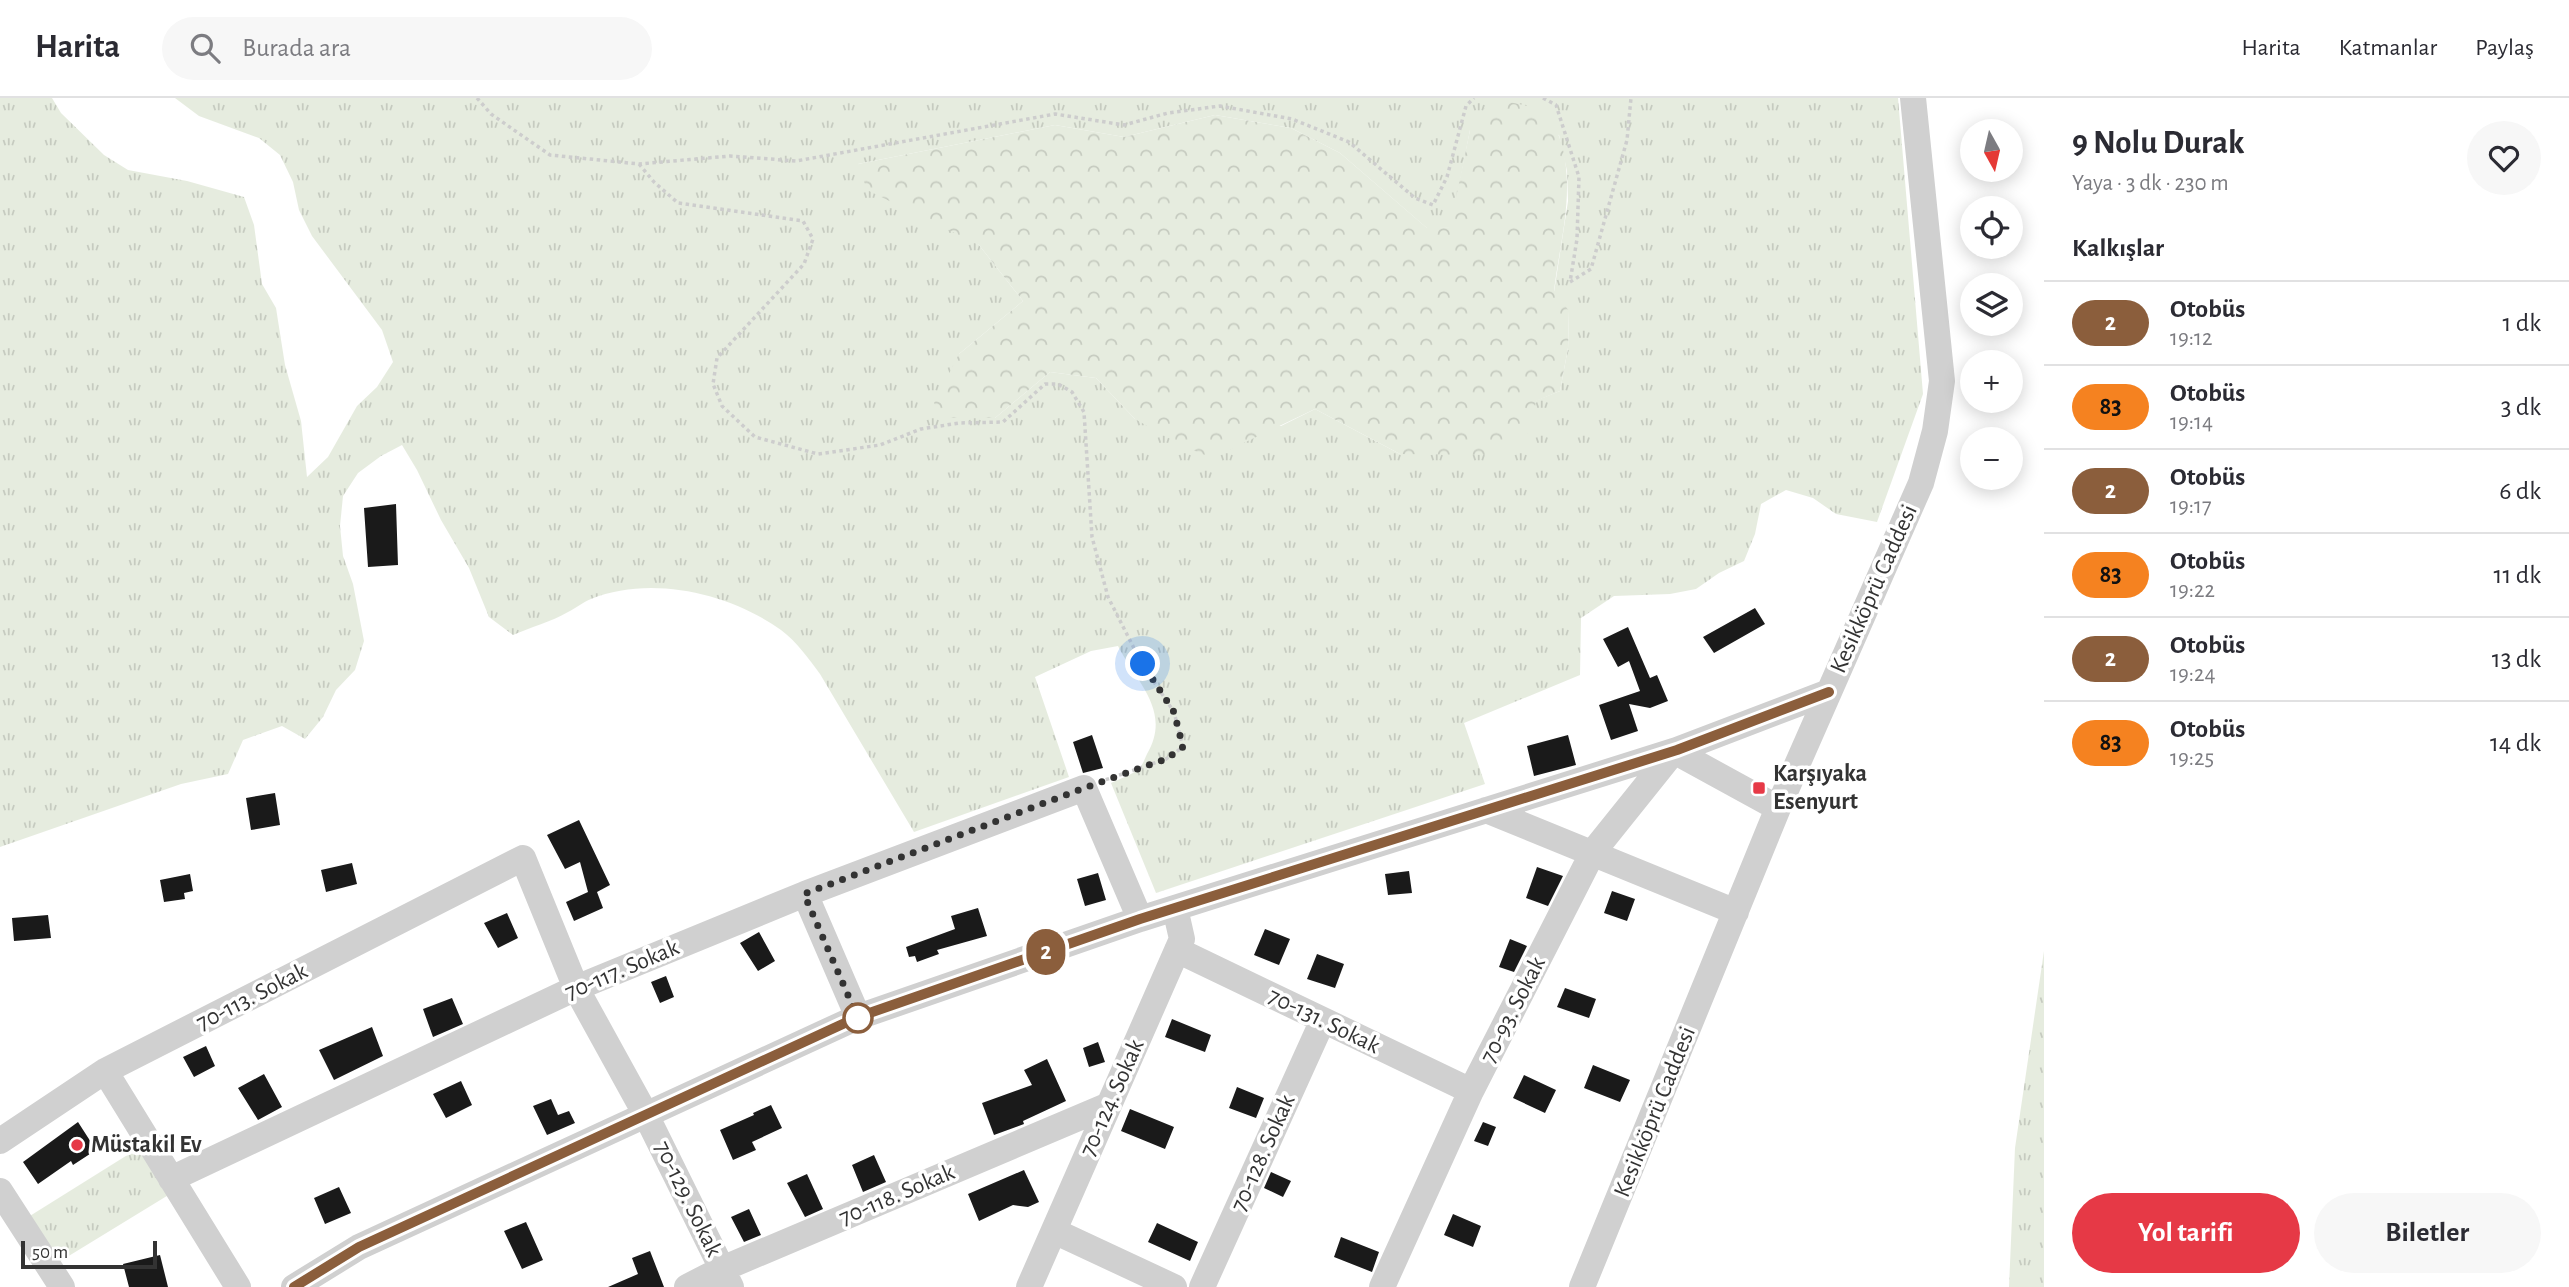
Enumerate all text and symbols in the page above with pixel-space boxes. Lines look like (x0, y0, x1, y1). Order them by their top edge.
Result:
search box (162, 17, 652, 80)
icon: search (186, 29, 224, 67)
text: Harita (35, 31, 120, 64)
text: Burada ara (242, 35, 351, 61)
text: Harita (2242, 36, 2301, 60)
text: Katmanlar (2339, 36, 2437, 60)
text: Paylaş (2475, 36, 2534, 60)
north arrow (1960, 119, 2023, 182)
map controls (1960, 119, 2023, 490)
button: heart (2467, 121, 2541, 195)
text: 9 Nolu Durak (2072, 127, 2244, 160)
text: Yaya · 3 dk · 230 m (2072, 172, 2229, 195)
button: locate (1960, 196, 2023, 259)
text: Kalkışlar (2072, 235, 2164, 261)
button: layers (1960, 273, 2023, 336)
text: Otobüs (2170, 296, 2245, 322)
text: 1 dk (2502, 310, 2541, 336)
text: 2 (2105, 311, 2116, 335)
text: 19:12 (2170, 327, 2212, 350)
button: + (1960, 350, 2023, 413)
text: Otobüs (2170, 380, 2245, 406)
text: 3 dk (2501, 394, 2541, 420)
text: 83 (2099, 395, 2122, 419)
text: 19:14 (2170, 411, 2213, 434)
button: − (1960, 427, 2023, 490)
text: Otobüs (2170, 464, 2245, 490)
text: 6 dk (2499, 478, 2541, 504)
text: 2 (2105, 479, 2116, 503)
text: 19:17 (2170, 495, 2212, 518)
street label: Kesikköprü Caddesi (1826, 501, 1922, 677)
text: Otobüs (2170, 548, 2245, 574)
text: 11 dk (2493, 562, 2541, 588)
text: 83 (2099, 563, 2122, 587)
text: 19:22 (2170, 579, 2215, 602)
text: Otobüs (2170, 632, 2245, 658)
your location (1125, 646, 1160, 681)
text: 13 dk (2492, 646, 2541, 672)
text: 2 (2105, 647, 2116, 671)
text: 19:24 (2170, 663, 2216, 686)
text: Otobüs (2170, 716, 2245, 742)
text: 14 dk (2490, 730, 2541, 756)
text: 83 (2099, 731, 2122, 755)
text: 19:25 (2170, 747, 2214, 770)
place label: Karşıyaka Esenyurt (1773, 762, 1867, 814)
marker: Karşıyaka Esenyurt (1751, 780, 1767, 796)
line badge: 2 (1023, 929, 1069, 975)
street label: 70-117. Sokak (562, 935, 682, 1005)
text: 2 (1040, 940, 1052, 964)
street label: 70-93. Sokak (1476, 953, 1550, 1067)
street label: 70-113. Sokak (193, 959, 311, 1035)
street label: 70-131. Sokak (1264, 984, 1384, 1058)
unlabelled marker (843, 1003, 873, 1033)
street label: Kesikköprü Caddesi (1610, 1023, 1700, 1201)
street label: 70-124. Sokak (1076, 1036, 1148, 1160)
street label: 70-128. Sokak (1227, 1091, 1299, 1215)
place label: Müstakil Ev (91, 1133, 202, 1157)
marker: Müstakil Ev (69, 1137, 85, 1153)
street label: 70-129. Sokak (650, 1138, 726, 1261)
street label: 70-118. Sokak (836, 1160, 958, 1230)
button: Yol tarifi (2072, 1193, 2300, 1273)
button: Biletler (2314, 1193, 2541, 1273)
scale bar (21, 1238, 158, 1270)
text: 50 m (32, 1243, 68, 1262)

